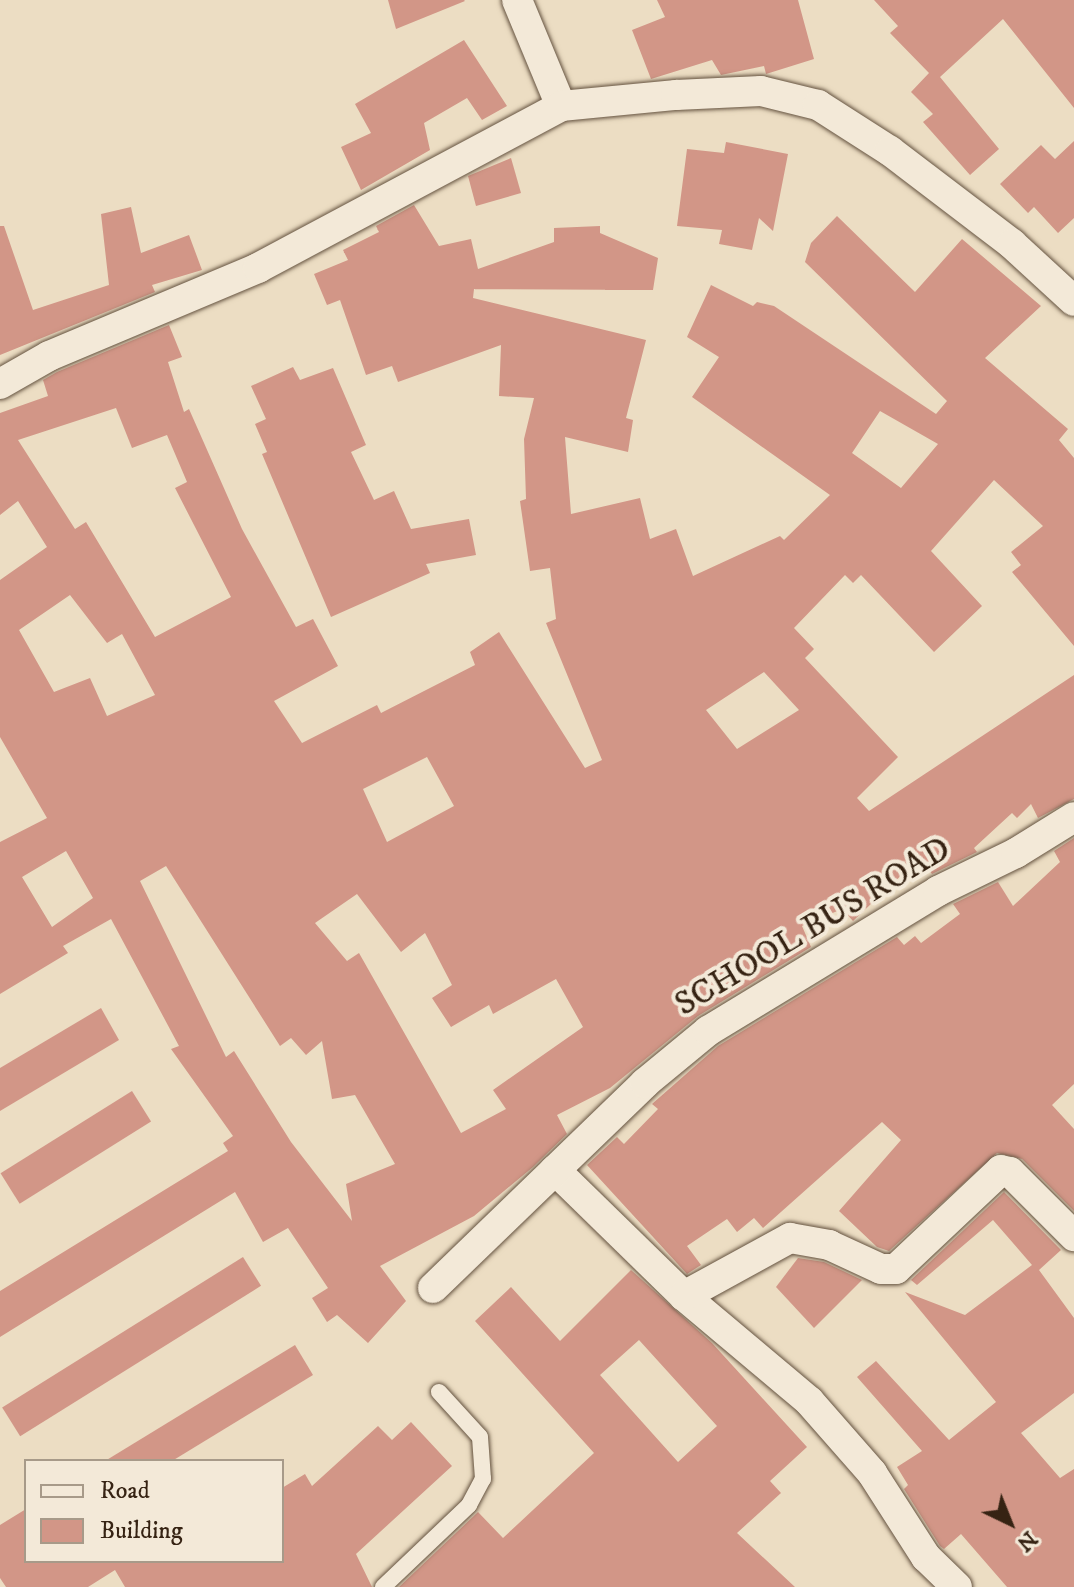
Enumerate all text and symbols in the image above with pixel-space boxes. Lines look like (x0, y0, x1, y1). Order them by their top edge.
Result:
street label: SCHOOL BUS ROAD (668, 829, 958, 1025)
legend (24, 1459, 284, 1563)
text: Road (100, 1476, 150, 1506)
north arrow (970, 1483, 1050, 1563)
text: Building (100, 1516, 183, 1546)
text: N (1011, 1525, 1043, 1557)

